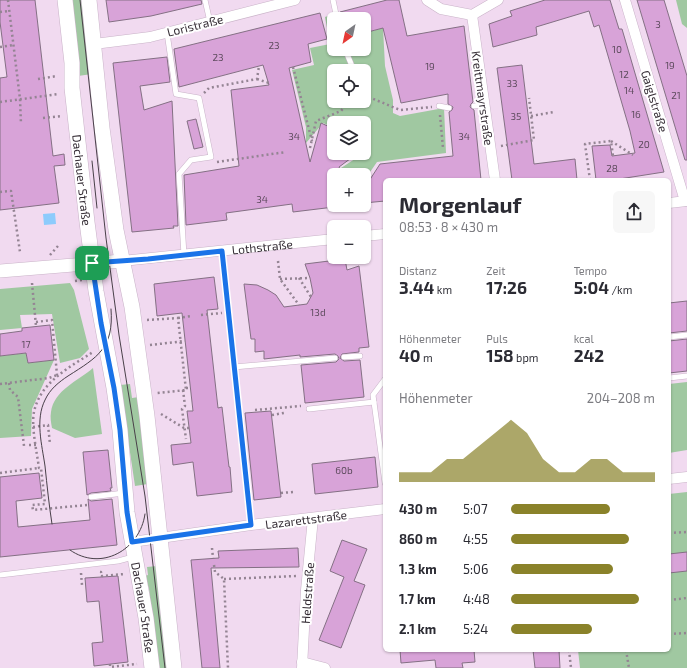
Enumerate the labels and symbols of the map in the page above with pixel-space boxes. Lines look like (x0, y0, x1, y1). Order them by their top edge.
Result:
street label: Loristraße (165, 11, 225, 39)
north arrow (327, 12, 371, 56)
house number: 3 (655, 18, 661, 30)
house number: 23 (268, 39, 280, 51)
house number: 10 (612, 43, 622, 55)
street label: Kreittmayrstraße (469, 50, 497, 146)
house number: 23 (212, 51, 224, 63)
house number: 19 (665, 59, 675, 71)
house number: 19 (425, 60, 435, 72)
house number: 12 (619, 68, 629, 80)
street label: Gaiglstraße (639, 68, 671, 134)
house number: 33 (506, 77, 518, 89)
house number: 14 (624, 84, 634, 96)
house number: 21 (671, 89, 681, 101)
house number: 16 (631, 108, 641, 120)
house number: 35 (511, 110, 521, 122)
house number: 34 (288, 130, 300, 142)
house number: 34 (458, 130, 470, 142)
street label: Dachauer Straße (70, 134, 94, 227)
house number: 20 (638, 138, 650, 150)
house number: 28 (606, 162, 618, 174)
house number: 34 (256, 193, 268, 205)
street label: Lothstraße (231, 236, 293, 257)
pin (75, 246, 109, 280)
house number: 13d (310, 306, 326, 318)
house number: 17 (21, 338, 31, 350)
house number: 60b (335, 464, 353, 476)
street label: Lazarettstraße (264, 507, 348, 531)
street label: Dachauer Straße (129, 561, 157, 654)
street label: Heldstraße (298, 562, 316, 624)

